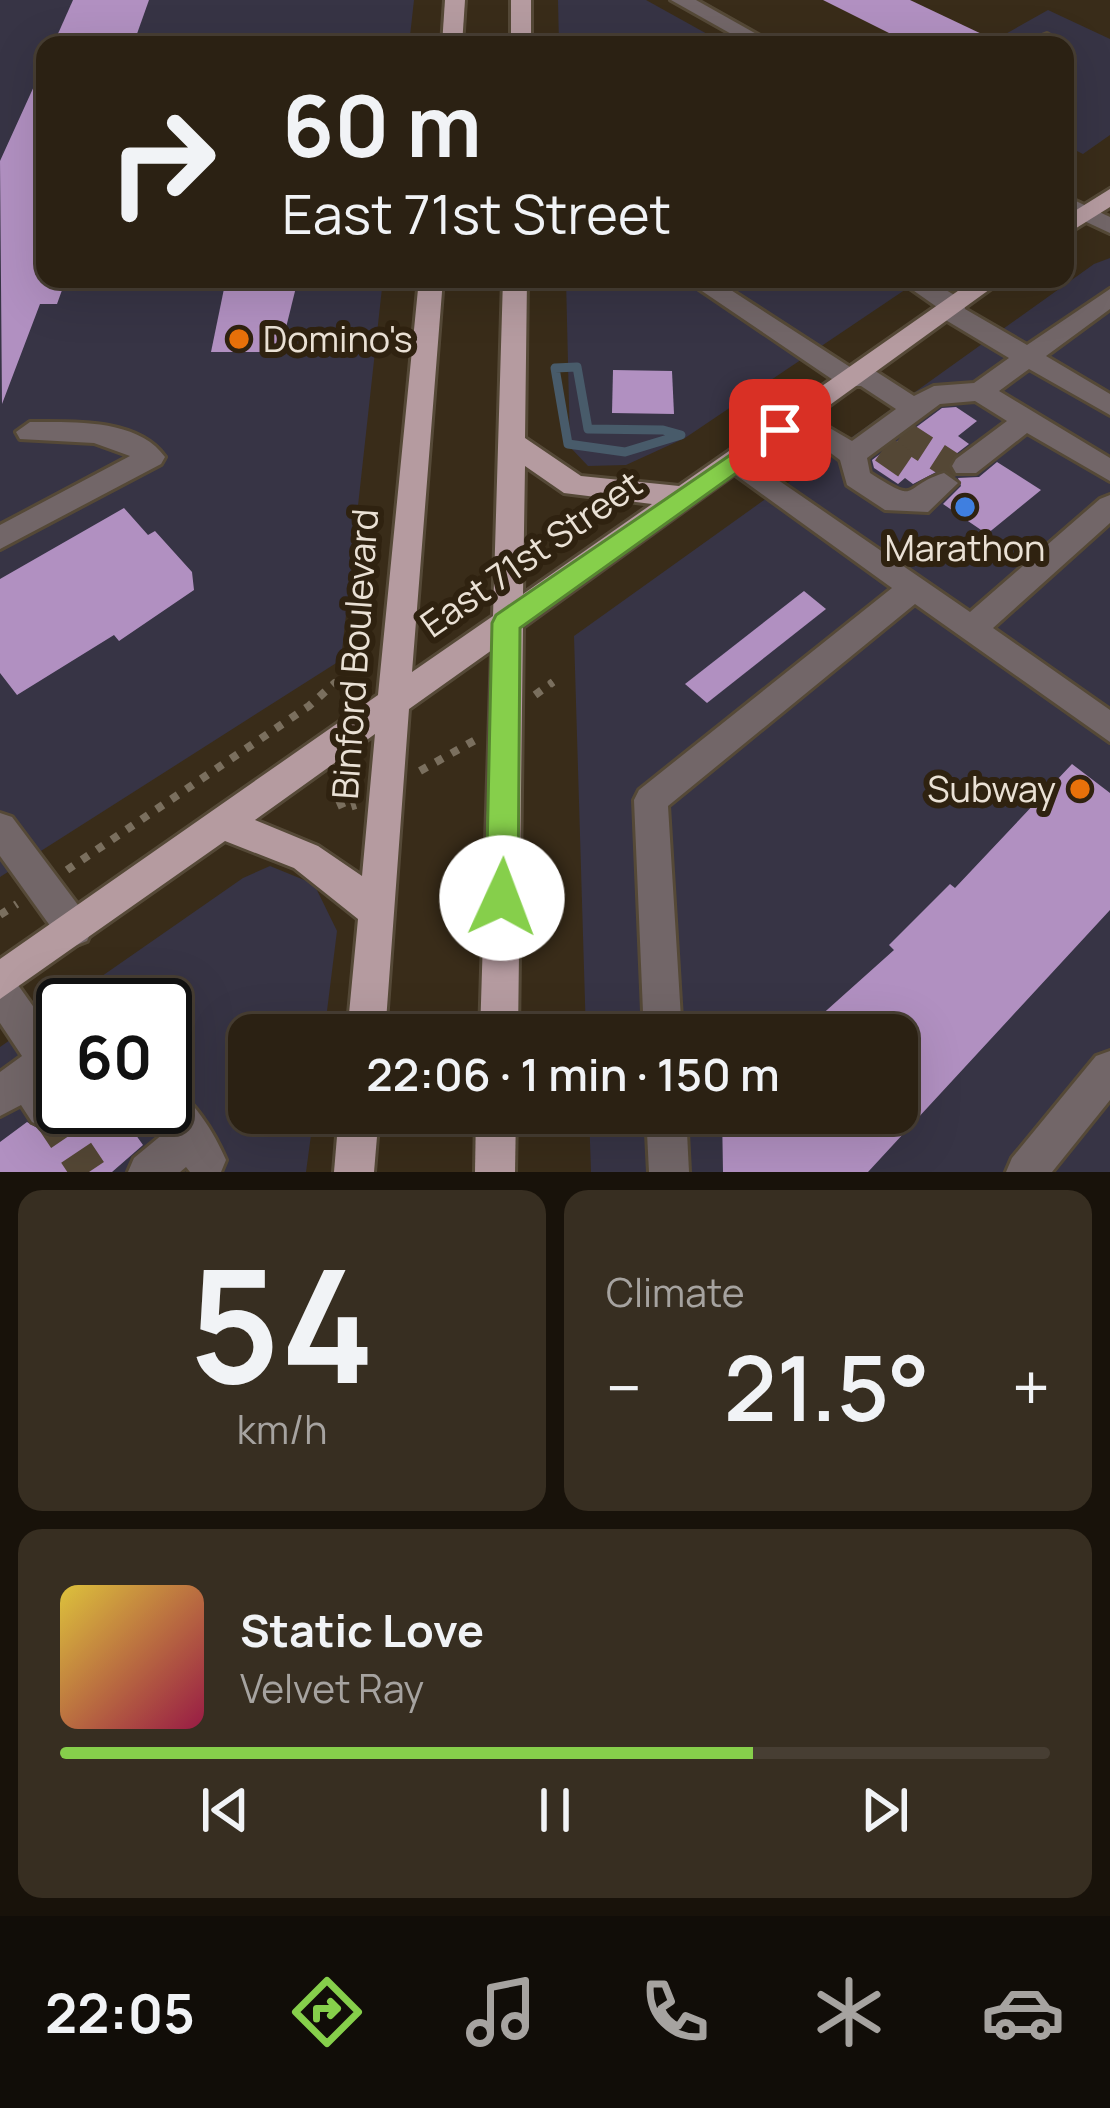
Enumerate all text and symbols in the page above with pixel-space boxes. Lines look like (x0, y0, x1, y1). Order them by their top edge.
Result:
text: 60 m (282, 67, 482, 182)
icon: right (84, 84, 240, 240)
text: East 71st Street (282, 176, 671, 250)
place label: Domino's (263, 314, 413, 363)
marker: Domino's (226, 326, 252, 352)
pin (729, 379, 831, 481)
icon: arrive (747, 397, 813, 463)
street label: East 71st Street (410, 459, 651, 648)
marker: Marathon (952, 494, 978, 520)
street label: Binford Boulevard (320, 507, 389, 801)
place label: Marathon (885, 523, 1046, 572)
place label: Subway (927, 764, 1056, 813)
marker: Subway (1067, 776, 1093, 802)
position arrow (439, 835, 565, 961)
speed limit sign: 60 (36, 978, 192, 1134)
text: 22:06 · 1 min · 150 m (366, 1043, 780, 1105)
text: 54 (189, 1217, 375, 1430)
text: Climate (606, 1265, 745, 1319)
text: 21.5° (724, 1325, 930, 1448)
text: − (606, 1342, 642, 1432)
text: + (1012, 1342, 1050, 1432)
text: km/h (237, 1402, 327, 1456)
text: Static Love (240, 1599, 484, 1661)
text: Velvet Ray (240, 1661, 424, 1715)
icon: previous (192, 1777, 258, 1843)
icon: pause (522, 1777, 588, 1843)
icon: next (852, 1777, 918, 1843)
icon: directions (285, 1970, 369, 2054)
icon: music (459, 1970, 543, 2054)
icon: phone (633, 1970, 717, 2054)
icon: climate (807, 1970, 891, 2054)
icon: car (981, 1970, 1065, 2054)
text: 22:05 (45, 1975, 195, 2049)

